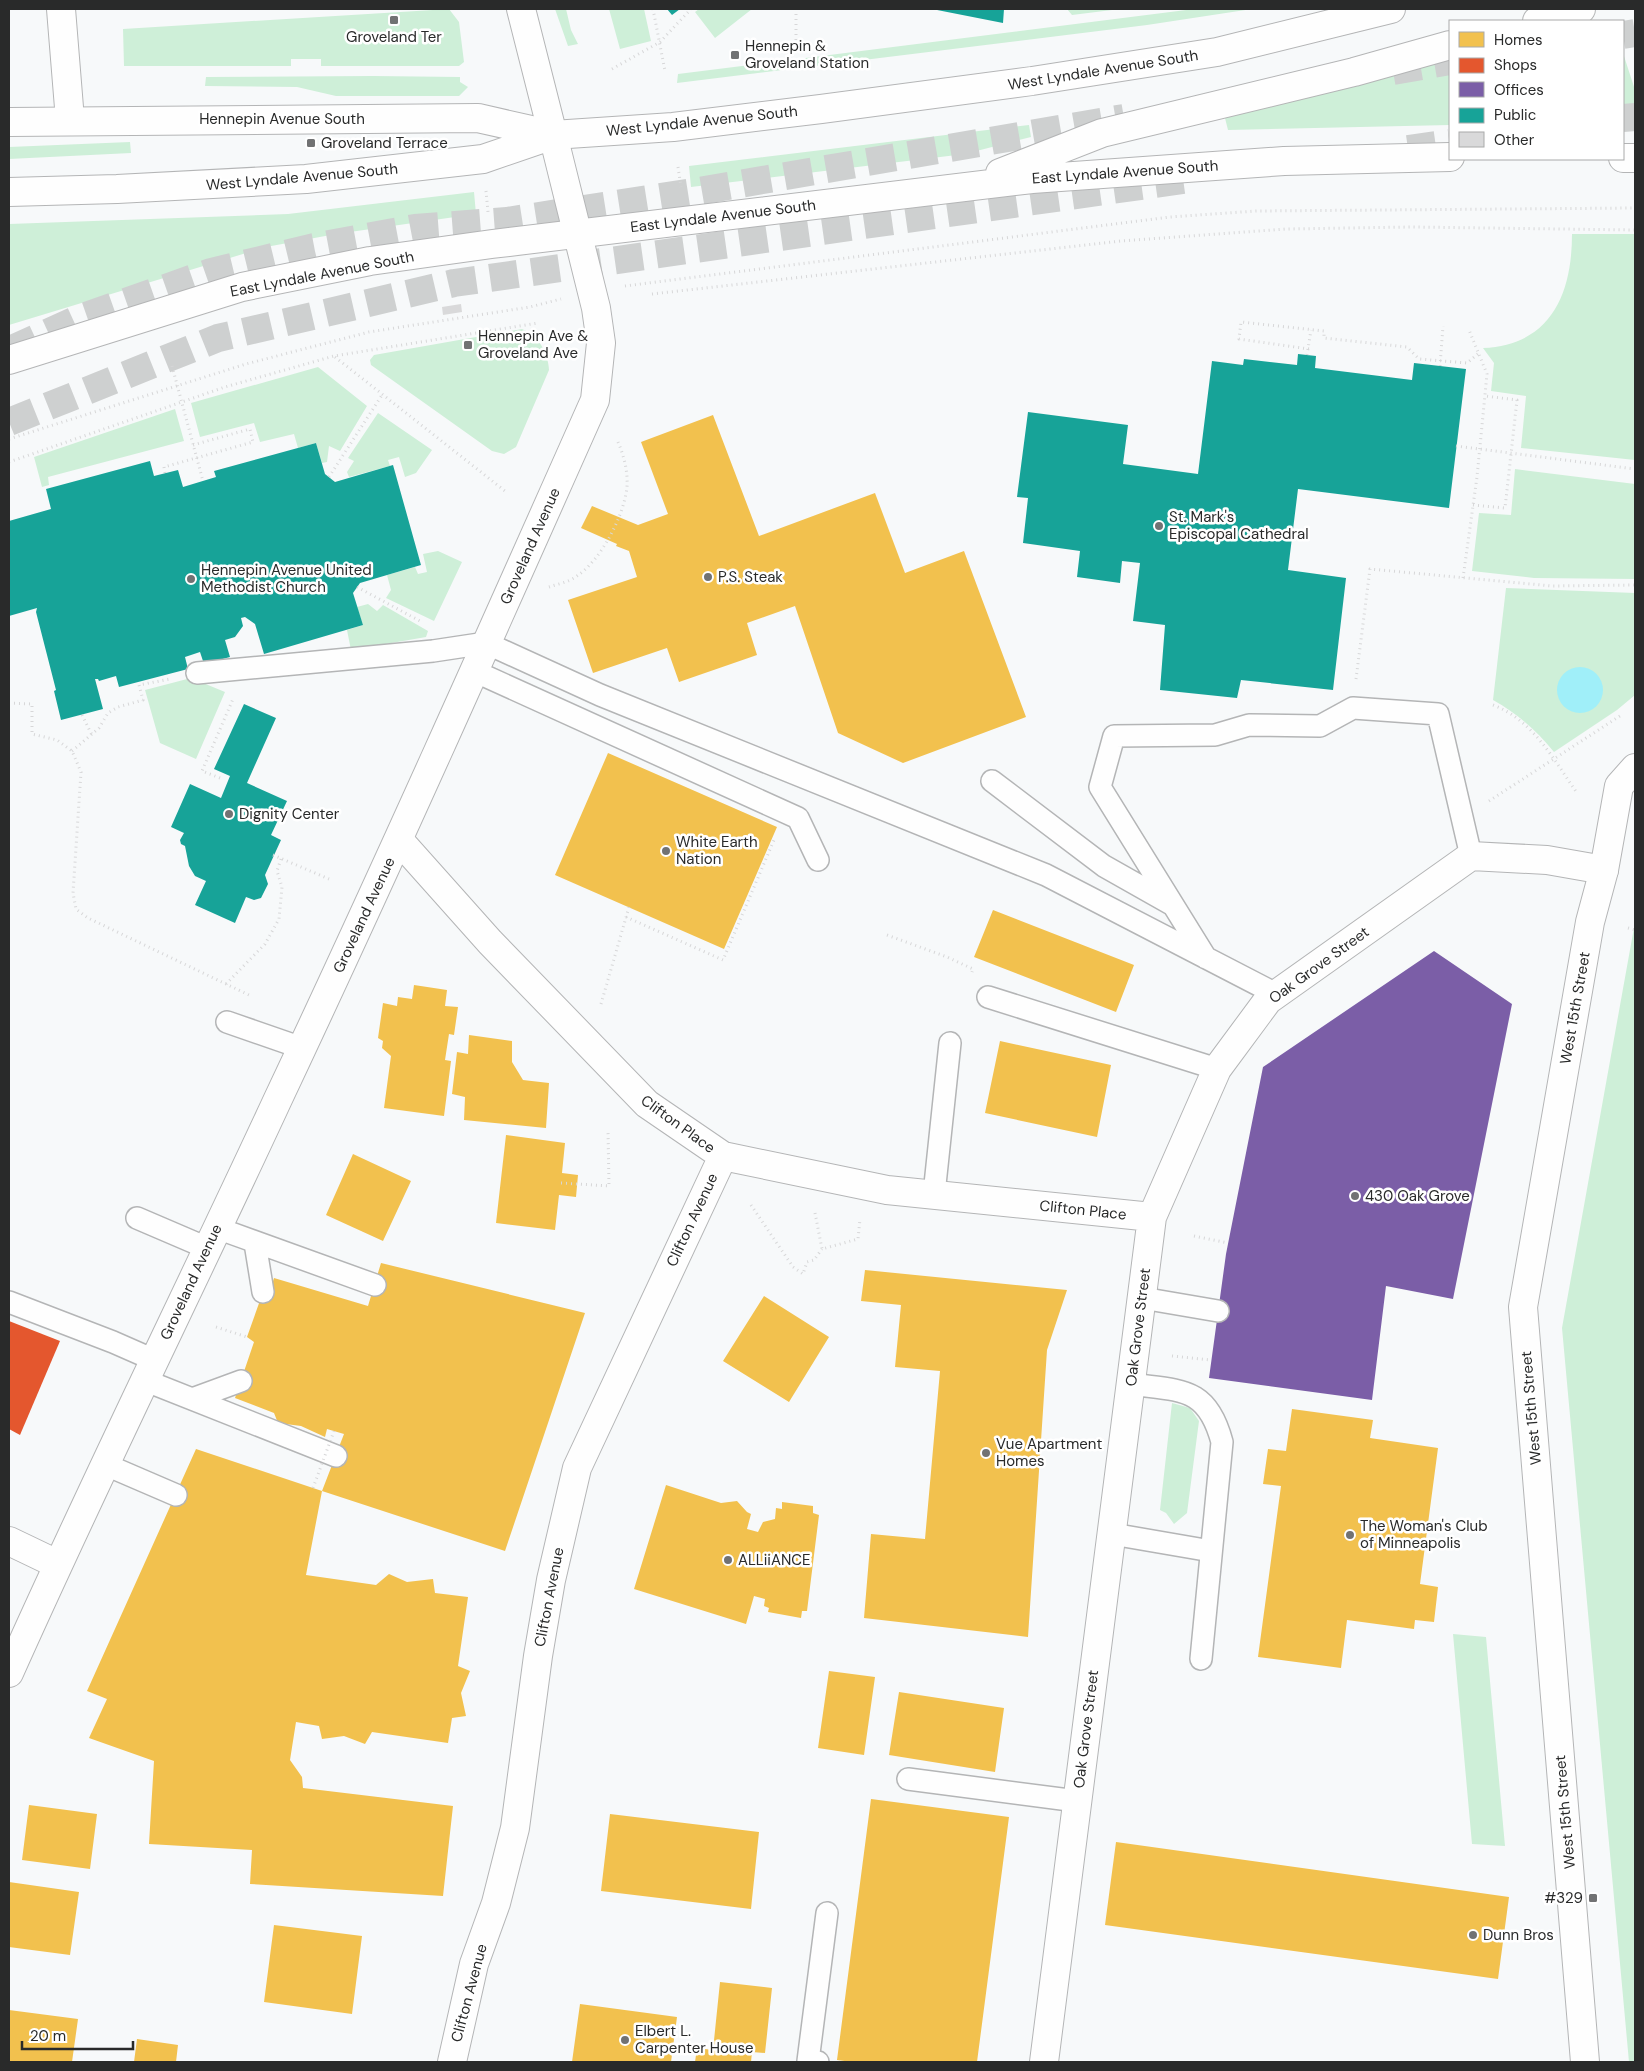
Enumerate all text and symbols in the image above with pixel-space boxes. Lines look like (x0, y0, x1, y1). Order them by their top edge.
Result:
marker: Groveland Ter (388, 14, 400, 26)
legend (1449, 20, 1624, 160)
place label: Groveland Ter (346, 27, 442, 47)
text: Homes (1494, 30, 1543, 50)
place label: Hennepin & Groveland Station (745, 36, 869, 73)
street label: West Lyndale Avenue South (1006, 45, 1200, 95)
marker: Hennepin & Groveland Station (729, 49, 741, 61)
text: Shops (1494, 55, 1537, 75)
text: Offices (1494, 80, 1544, 100)
street label: West Lyndale Avenue South (605, 101, 799, 141)
text: Public (1494, 105, 1536, 125)
street label: Hennepin Avenue South (199, 109, 365, 129)
text: Other (1494, 130, 1535, 150)
place label: Groveland Terrace (321, 133, 448, 153)
marker: Groveland Terrace (305, 137, 317, 149)
street label: East Lyndale Avenue South (1031, 156, 1219, 188)
street label: West Lyndale Avenue South (205, 159, 399, 195)
street label: East Lyndale Avenue South (629, 195, 817, 237)
street label: East Lyndale Avenue South (228, 246, 416, 302)
place label: Hennepin Ave & Groveland Ave (478, 326, 588, 363)
marker: Hennepin Ave & Groveland Ave (462, 339, 474, 351)
street label: Groveland Avenue (495, 485, 565, 607)
place label: St. Mark's Episcopal Cathedral (1169, 507, 1309, 544)
marker: St. Mark's Episcopal Cathedral (1153, 520, 1165, 532)
place label: Hennepin Avenue United Methodist Church (201, 560, 372, 597)
place label: P.S. Steak (718, 567, 783, 587)
marker: P.S. Steak (702, 571, 714, 583)
marker: Hennepin Avenue United Methodist Church (185, 573, 197, 585)
place label: Dignity Center (239, 804, 340, 824)
marker: Dignity Center (223, 808, 235, 820)
place label: White Earth Nation (676, 832, 758, 869)
marker: White Earth Nation (660, 845, 672, 857)
street label: Groveland Avenue (328, 854, 400, 976)
street label: Oak Grove Street (1265, 922, 1373, 1008)
street label: West 15th Street (1555, 950, 1595, 1066)
street label: Clifton Place (637, 1090, 719, 1158)
street label: Clifton Avenue (662, 1170, 722, 1270)
place label: 430 Oak Grove (1365, 1186, 1470, 1206)
marker: 430 Oak Grove (1349, 1190, 1361, 1202)
street label: Clifton Place (1039, 1195, 1127, 1225)
street label: Groveland Avenue (155, 1221, 227, 1343)
street label: Oak Grove Street (1121, 1267, 1155, 1387)
street label: West 15th Street (1516, 1350, 1546, 1466)
place label: Vue Apartment Homes (996, 1434, 1102, 1471)
marker: Vue Apartment Homes (980, 1447, 992, 1459)
place label: The Woman's Club of Minneapolis (1360, 1516, 1488, 1553)
marker: The Woman's Club of Minneapolis (1344, 1529, 1356, 1541)
street label: Clifton Avenue (530, 1546, 568, 1648)
place label: ALLiiANCE (738, 1550, 811, 1570)
marker: ALLiiANCE (722, 1554, 734, 1566)
street label: Oak Grove Street (1069, 1669, 1103, 1789)
street label: West 15th Street (1550, 1754, 1580, 1870)
place label: #329 (1544, 1888, 1583, 1908)
marker: #329 (1587, 1892, 1599, 1904)
place label: Dunn Bros (1483, 1925, 1554, 1945)
marker: Dunn Bros (1467, 1929, 1479, 1941)
street label: Clifton Avenue (446, 1942, 492, 2044)
scale bar (22, 2018, 134, 2050)
place label: Elbert L. Carpenter House (635, 2021, 753, 2058)
text: 20 m (30, 2026, 66, 2046)
marker: Elbert L. Carpenter House (619, 2034, 631, 2046)

